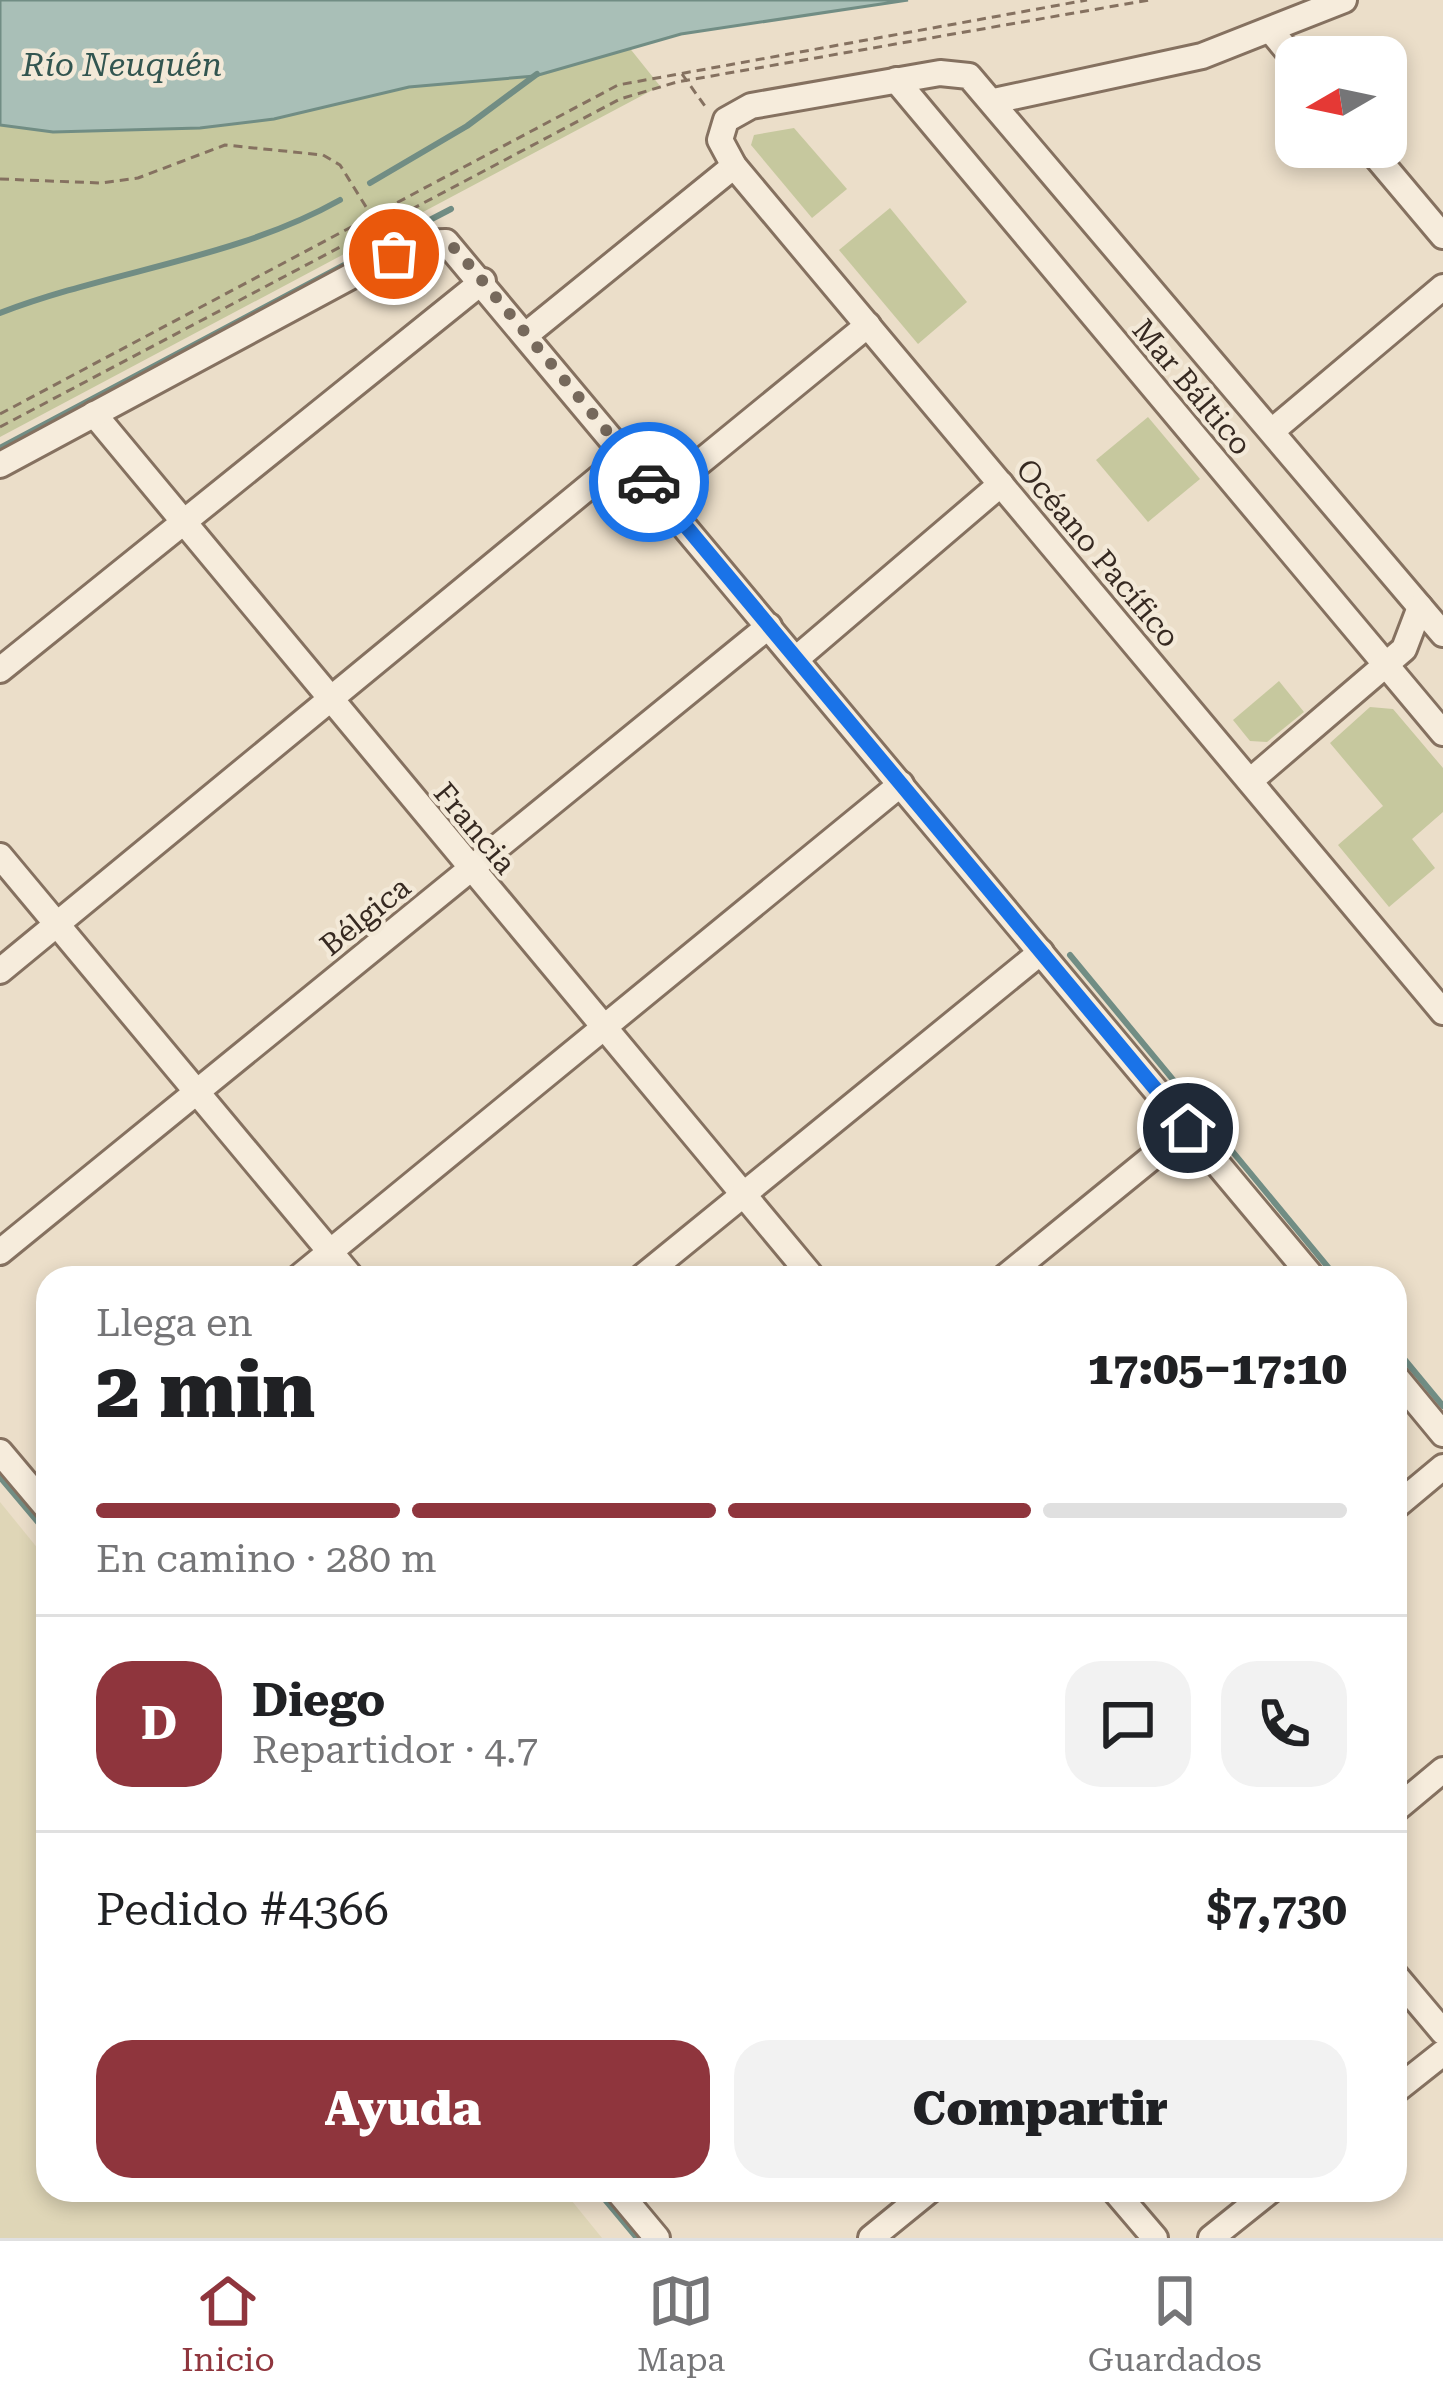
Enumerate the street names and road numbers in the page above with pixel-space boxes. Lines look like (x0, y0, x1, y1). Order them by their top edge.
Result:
street label: Mar Báltico (1125, 312, 1259, 462)
street label: Océano Pacífico (1009, 452, 1187, 654)
street label: Francia (427, 775, 523, 881)
street label: Bélgica (313, 869, 417, 963)

